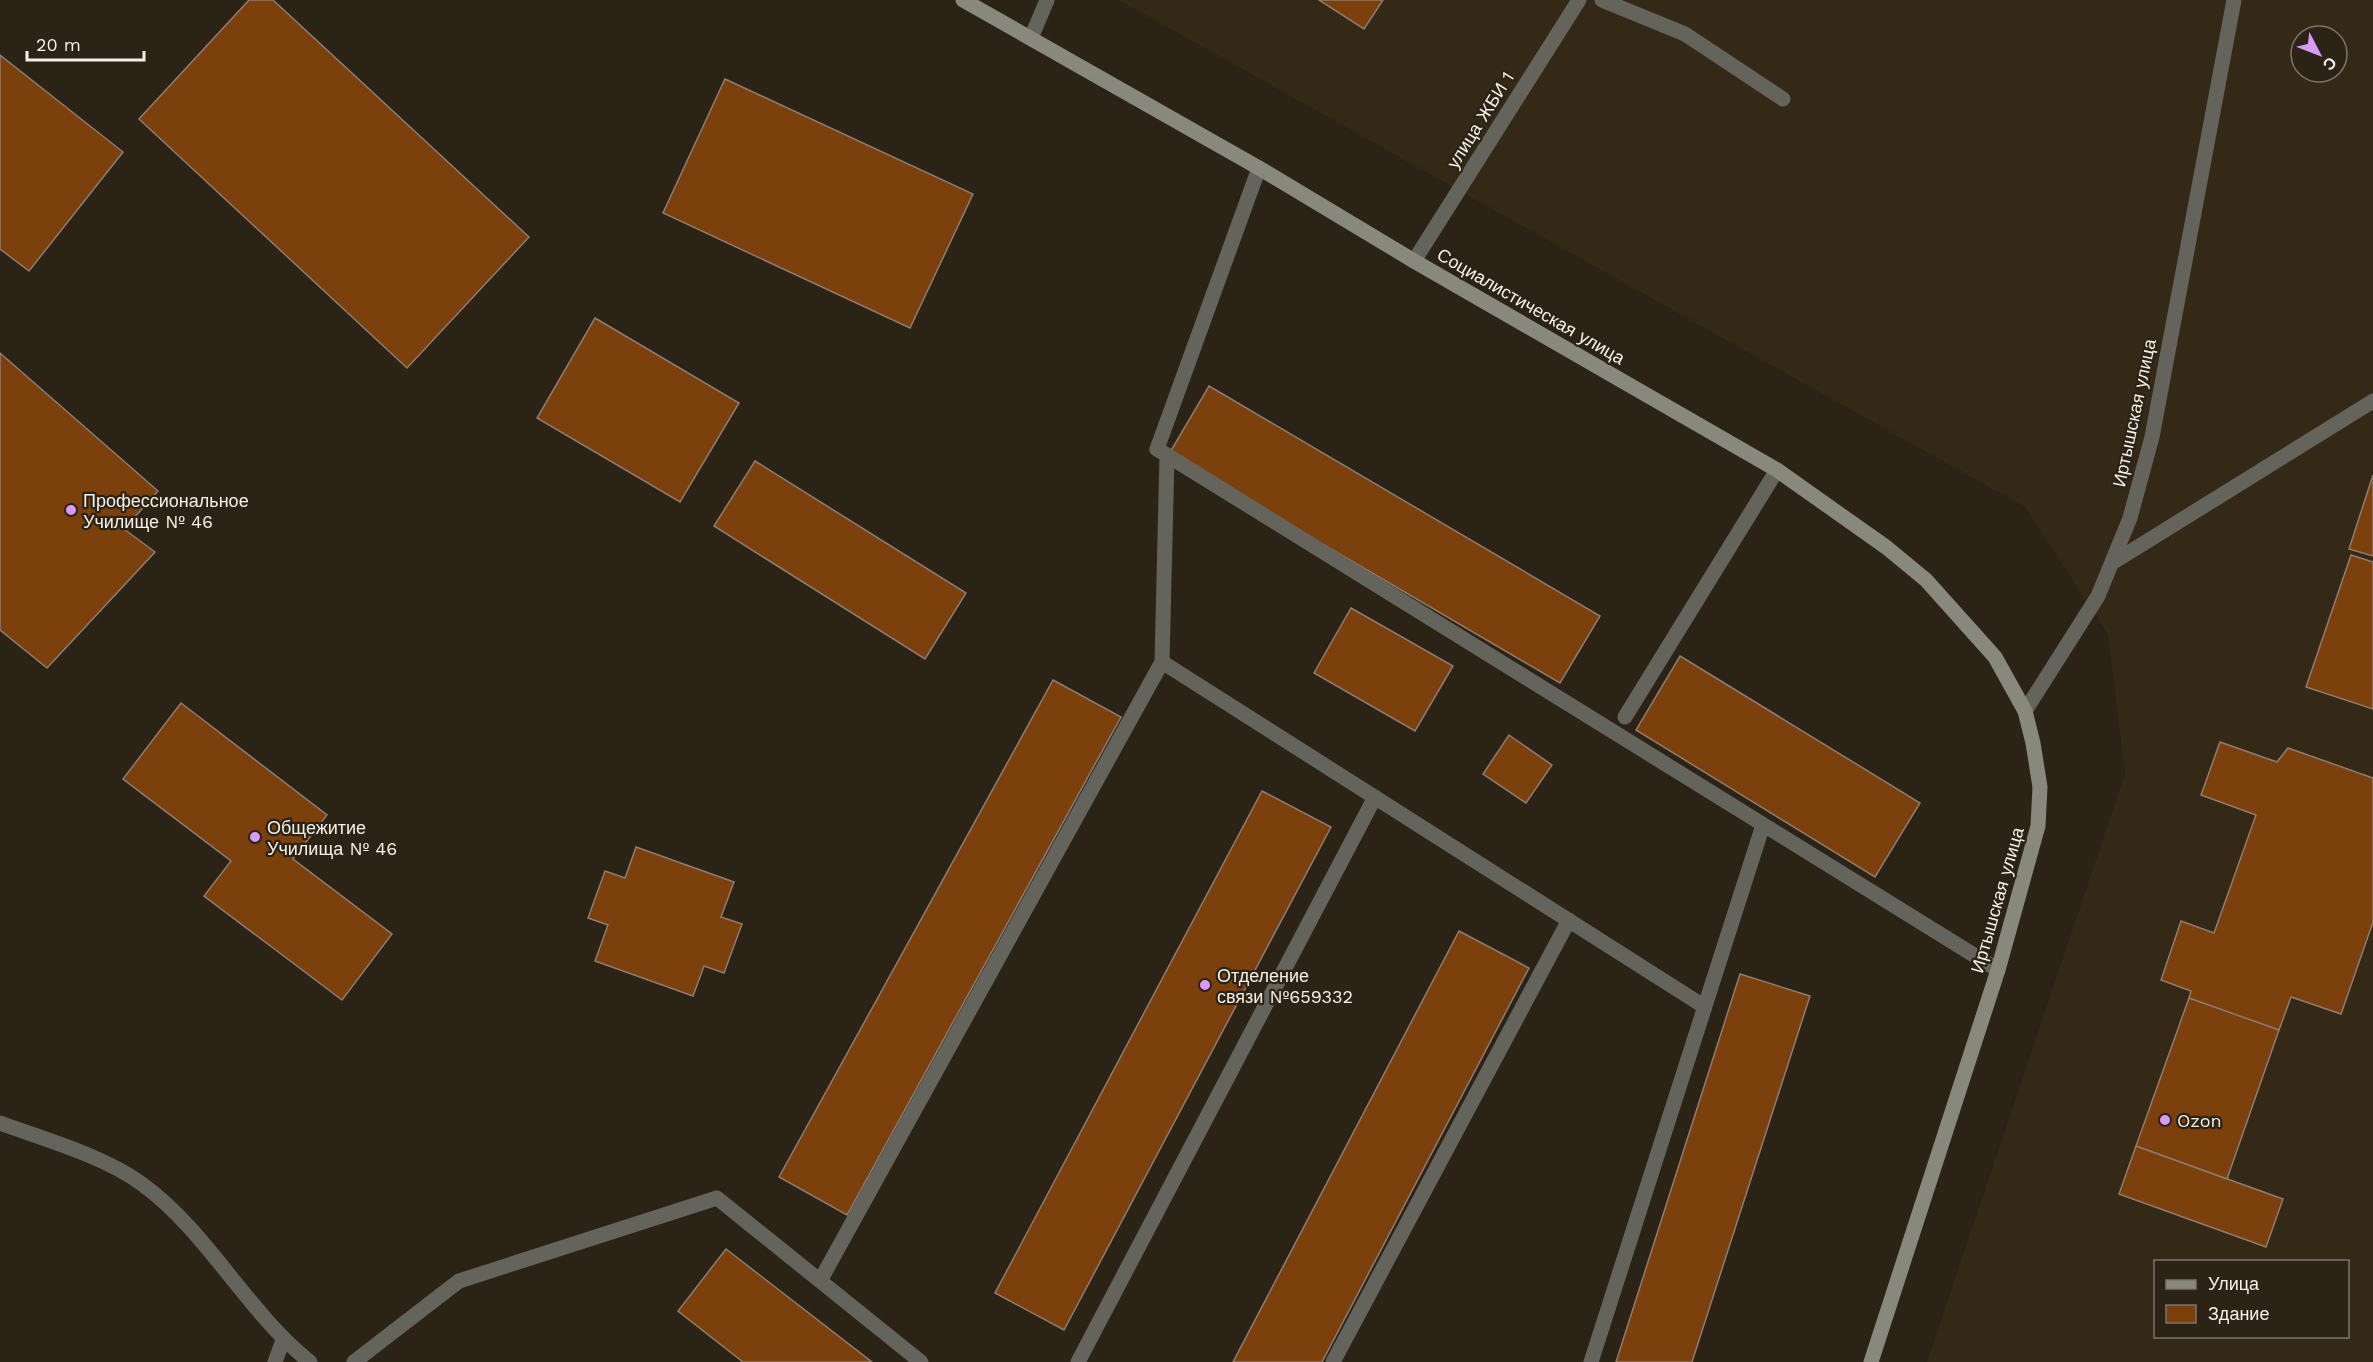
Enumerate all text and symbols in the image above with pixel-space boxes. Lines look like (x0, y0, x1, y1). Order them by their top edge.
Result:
scale bar (27, 24, 144, 62)
north arrow (2289, 24, 2349, 84)
text: 20 m (36, 34, 81, 55)
text: С (2319, 53, 2341, 75)
street label: улица ЖБИ 1 (1442, 68, 1518, 172)
street label: Социалистическая улица (1433, 244, 1629, 369)
street label: Иртышская улица (2108, 336, 2160, 489)
place label: Профессиональное Училище № 46 (83, 490, 249, 532)
marker: Профессиональное Училище № 46 (64, 503, 78, 517)
place label: Общежитие Училища № 46 (267, 817, 397, 859)
street label: Иртышская улица (1966, 824, 2028, 975)
marker: Общежитие Училища № 46 (248, 830, 262, 844)
place label: Отделение связи №659332 (1217, 965, 1353, 1007)
marker: Отделение связи №659332 (1198, 978, 1212, 992)
place label: Ozon (2177, 1110, 2222, 1131)
marker: Ozon (2158, 1113, 2172, 1127)
legend (2154, 1260, 2349, 1338)
text: Улица (2208, 1273, 2260, 1294)
text: Здание (2208, 1303, 2269, 1324)

